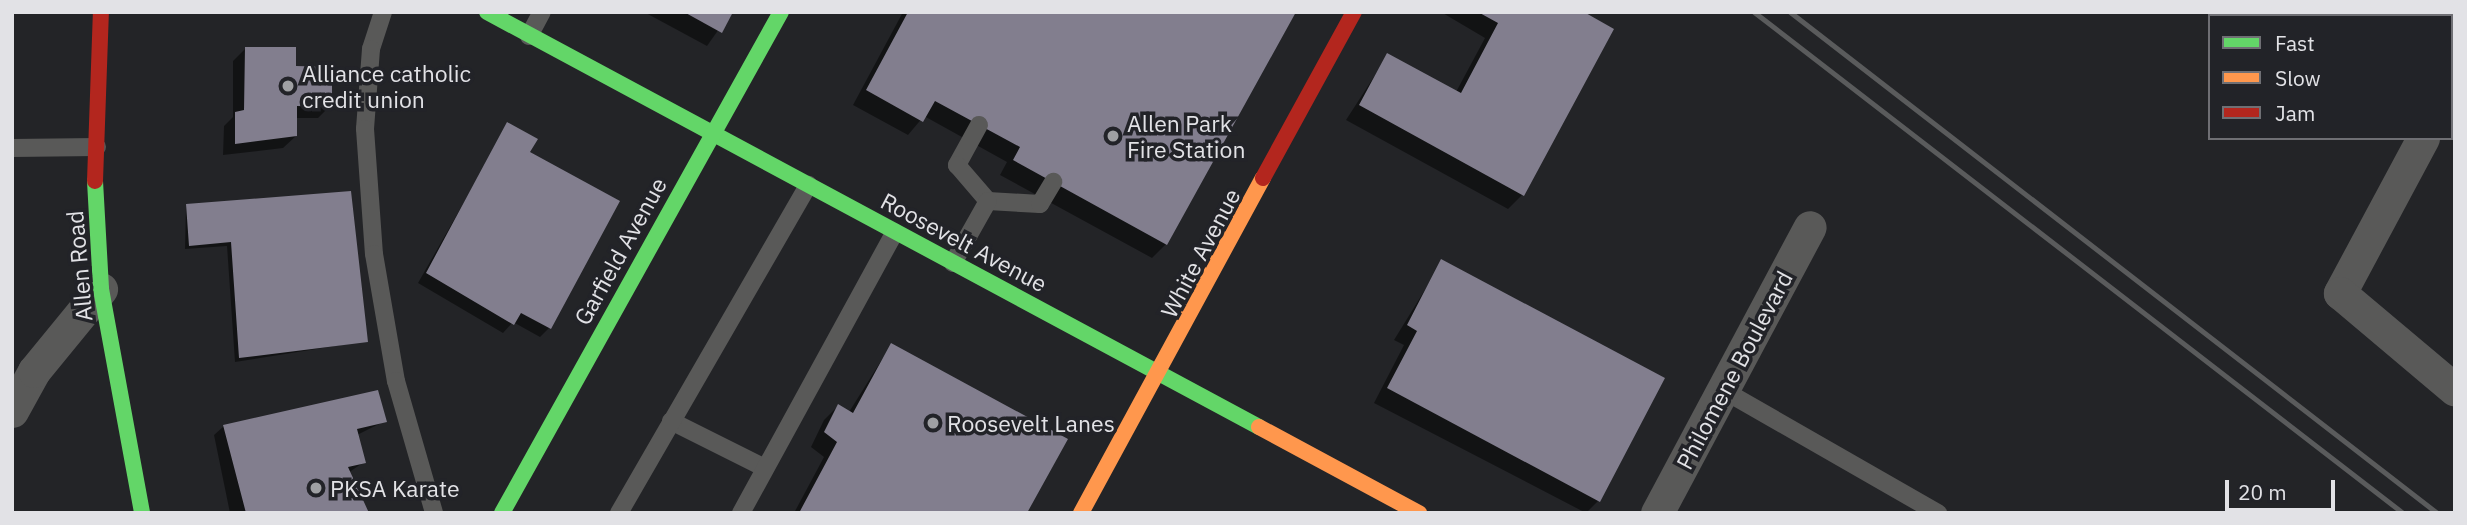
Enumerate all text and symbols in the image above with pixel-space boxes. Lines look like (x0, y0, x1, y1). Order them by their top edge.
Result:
legend (2208, 14, 2453, 140)
text: Fast (2275, 29, 2315, 57)
place label: Alliance catholic credit union (302, 59, 471, 113)
text: Slow (2275, 64, 2321, 92)
marker: Alliance catholic credit union (280, 78, 296, 94)
text: Jam (2275, 99, 2315, 127)
place label: Allen Park Fire Station (1127, 109, 1245, 163)
marker: Allen Park Fire Station (1105, 128, 1121, 144)
street label: Garfield Avenue (568, 172, 672, 330)
street label: White Avenue (1154, 184, 1246, 322)
street label: Roosevelt Avenue (876, 187, 1052, 297)
street label: Allen Road (60, 209, 98, 323)
street label: Philomene Boulevard (1670, 266, 1798, 474)
place label: Roosevelt Lanes (947, 409, 1115, 437)
marker: Roosevelt Lanes (925, 415, 941, 431)
scale bar (2229, 466, 2339, 510)
place label: PKSA Karate (330, 474, 460, 502)
text: 20 m (2238, 478, 2287, 506)
marker: PKSA Karate (308, 480, 324, 496)

